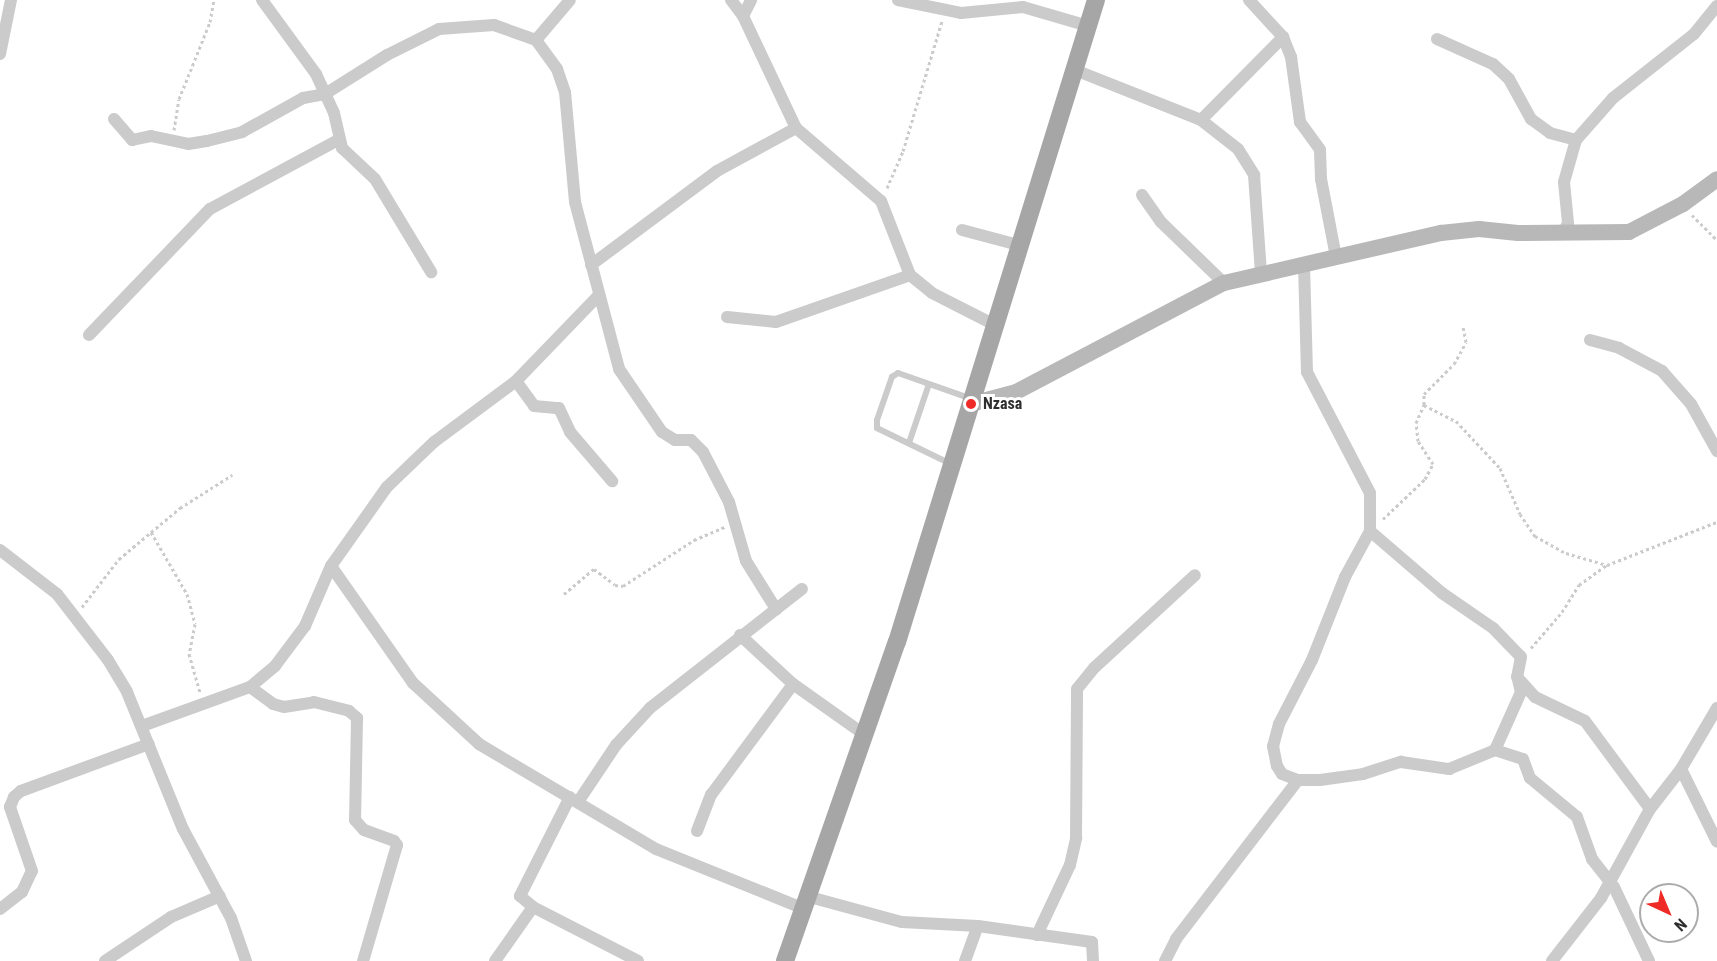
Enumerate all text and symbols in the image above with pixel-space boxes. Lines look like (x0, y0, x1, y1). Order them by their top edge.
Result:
place label: Nzasa (983, 394, 1022, 414)
marker: Nzasa (964, 397, 978, 411)
north arrow (1639, 883, 1699, 943)
text: N (1670, 915, 1691, 935)

